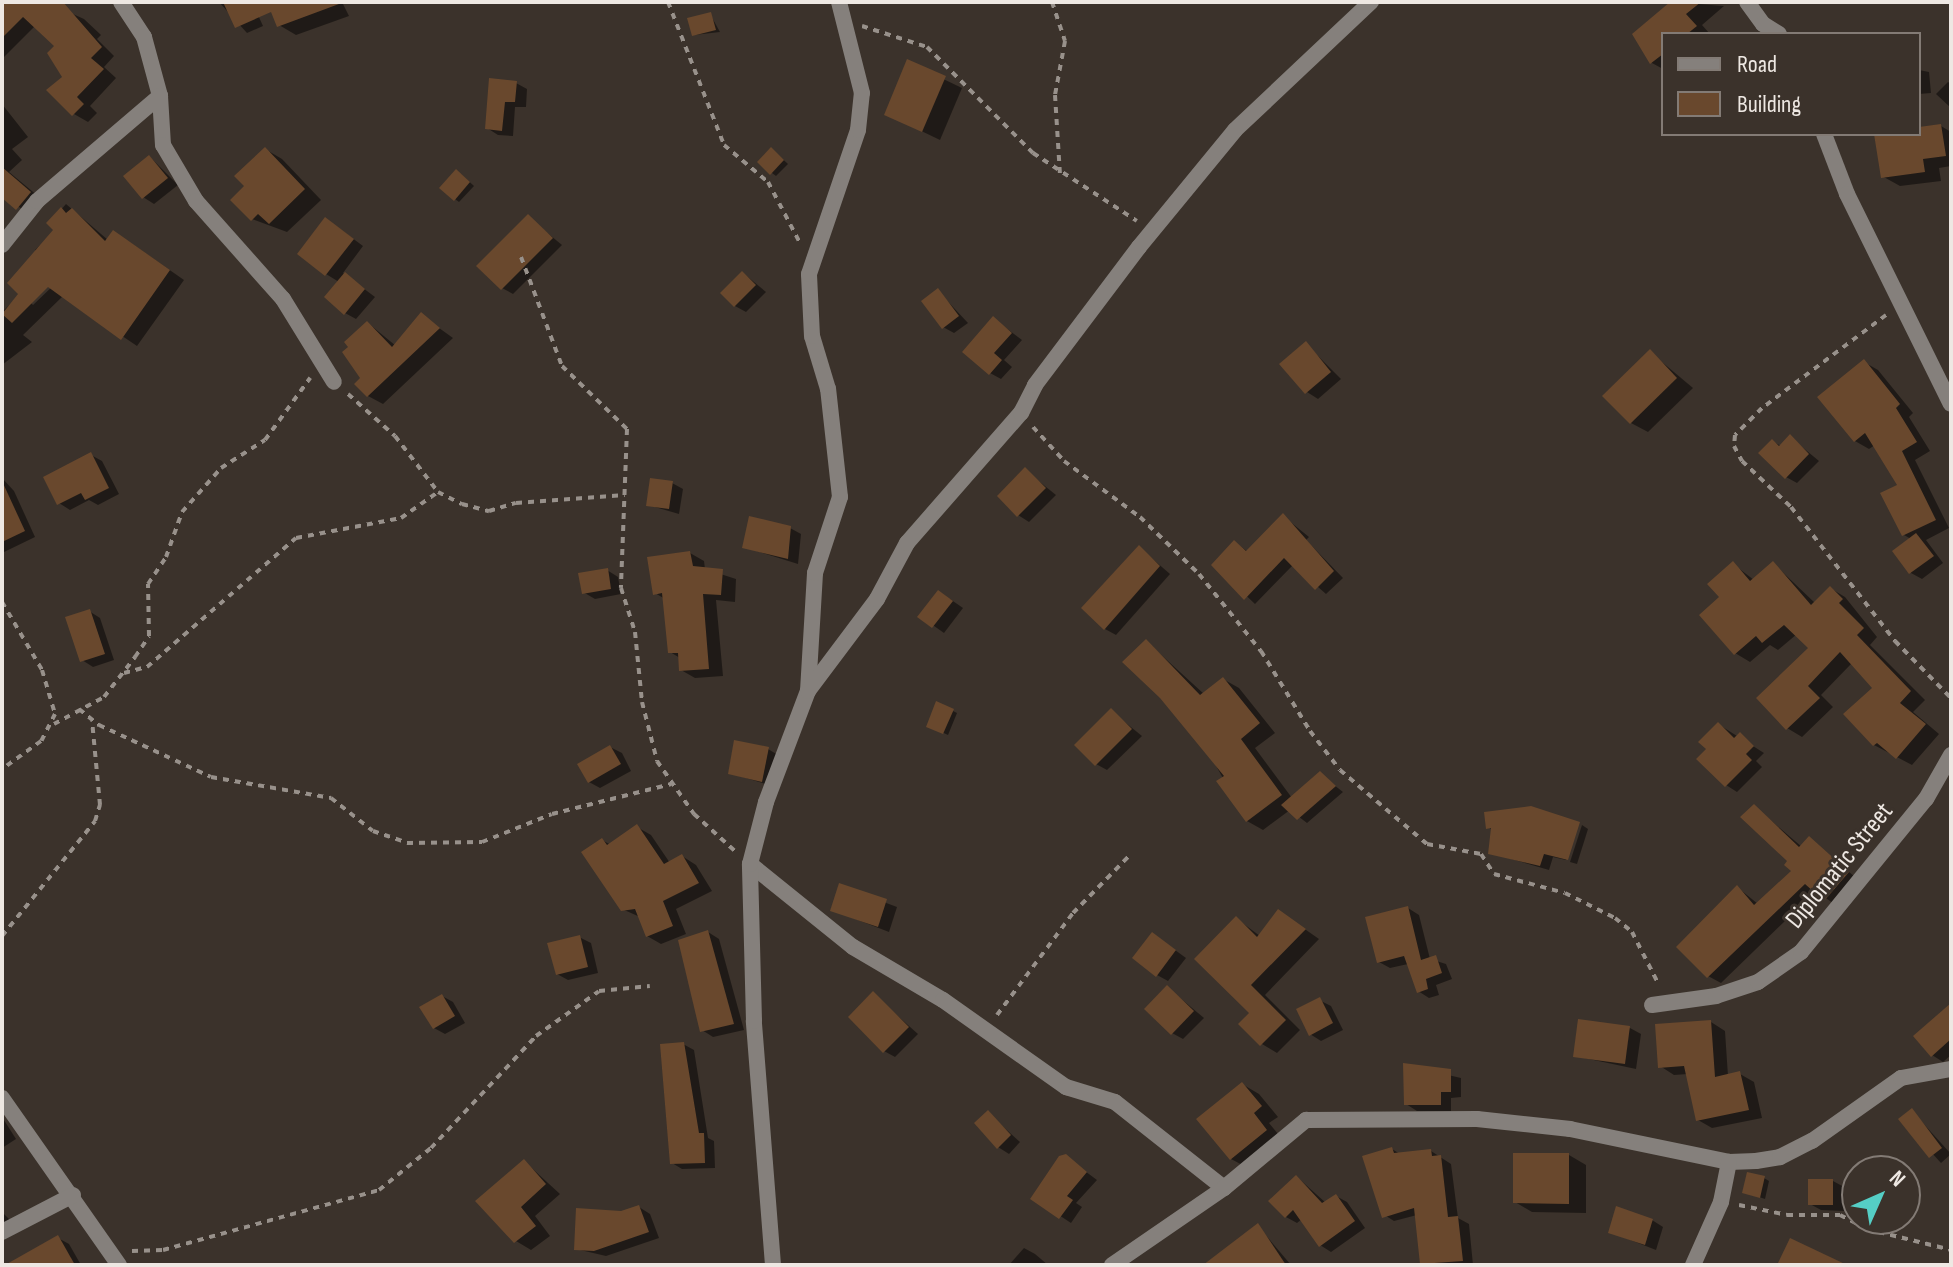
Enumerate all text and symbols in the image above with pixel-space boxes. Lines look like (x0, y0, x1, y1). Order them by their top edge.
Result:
legend (1661, 32, 1921, 136)
text: Road (1737, 50, 1777, 79)
text: Building (1737, 90, 1801, 119)
street label: Diplomatic Street (1780, 797, 1900, 935)
north arrow (1841, 1155, 1921, 1235)
text: N (1883, 1165, 1911, 1193)

